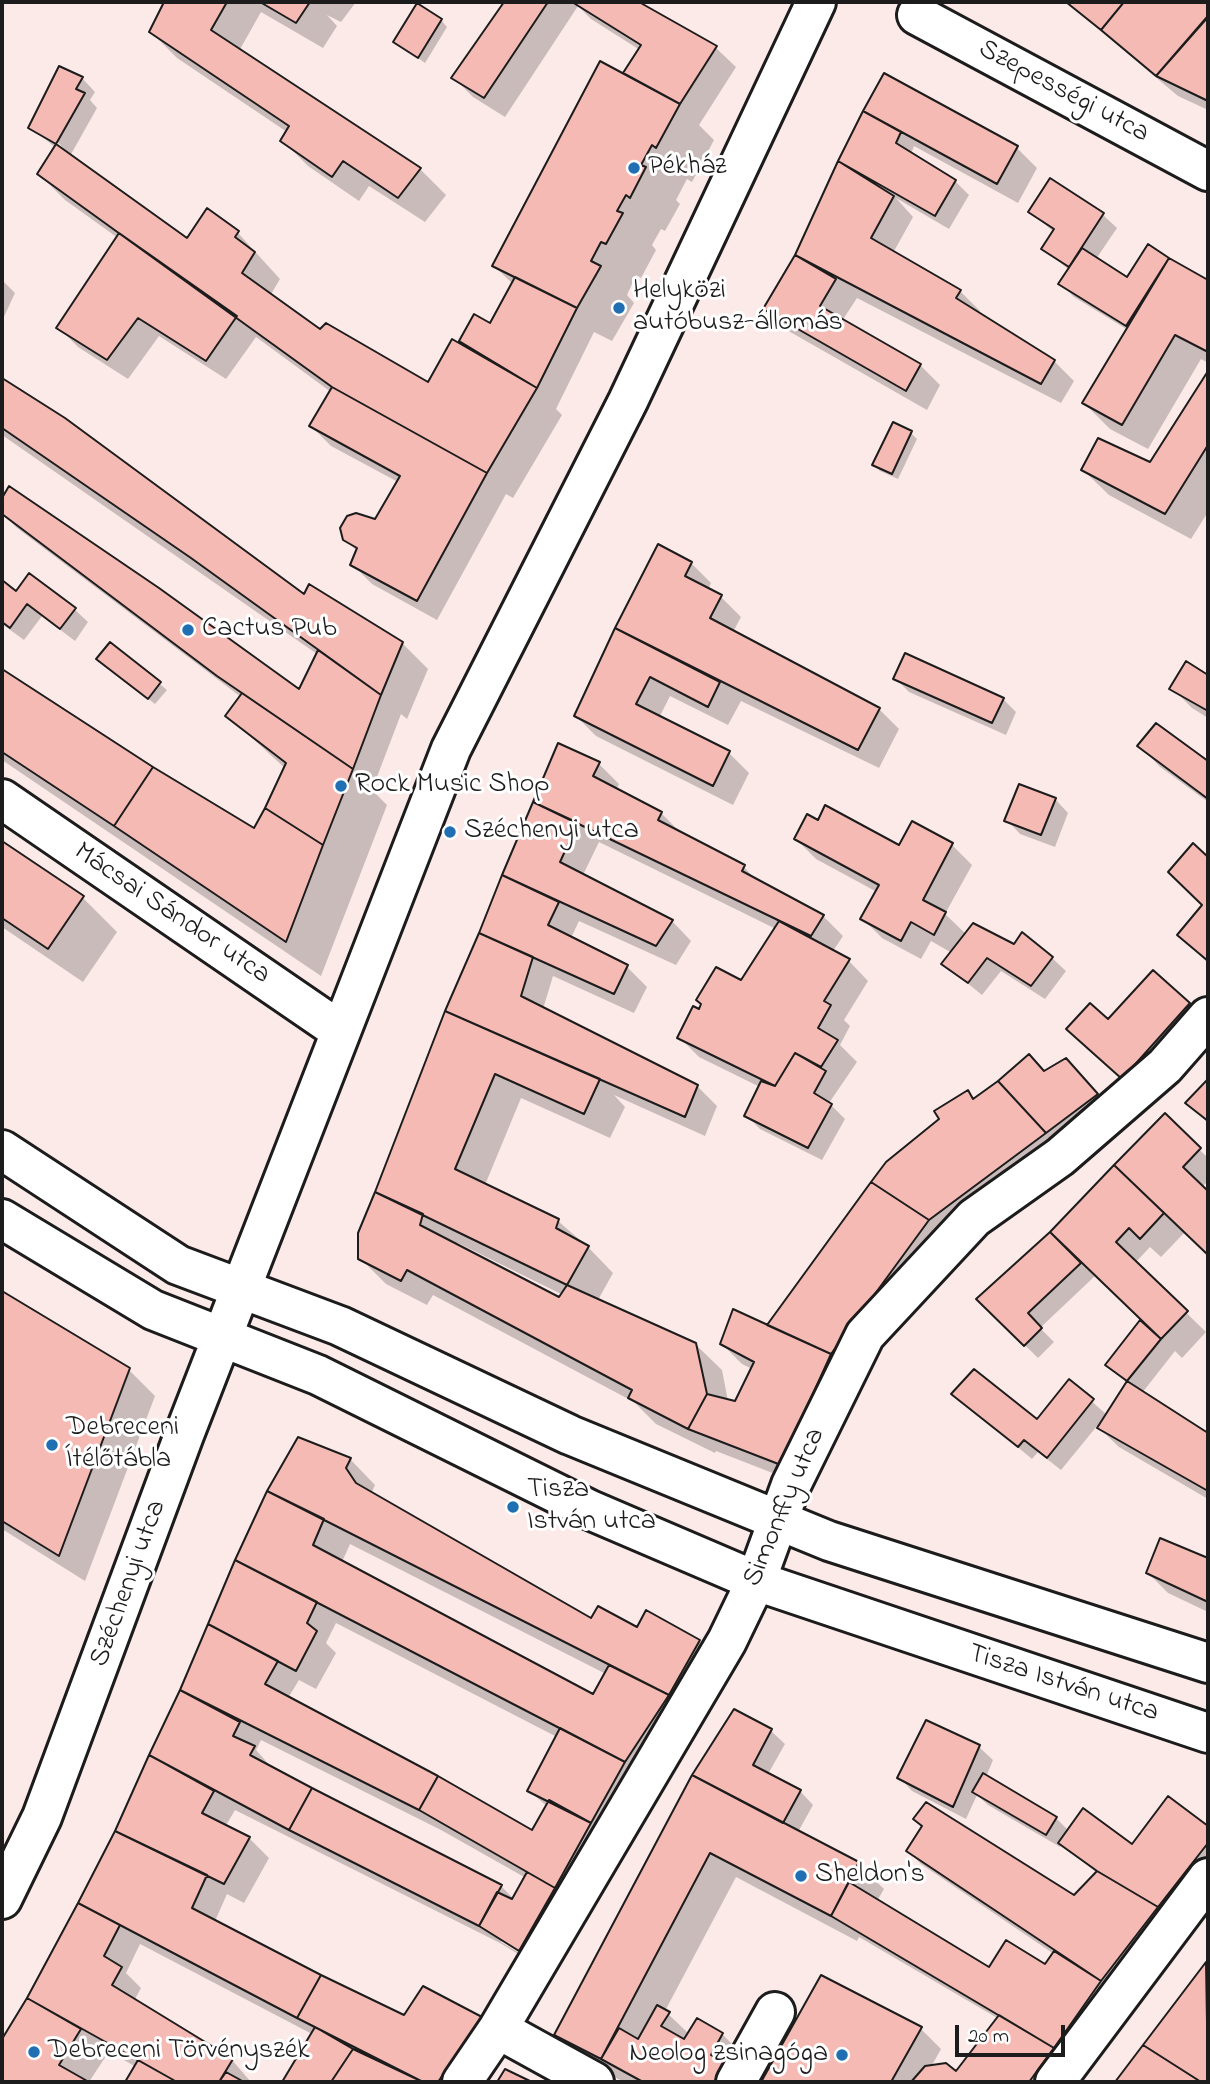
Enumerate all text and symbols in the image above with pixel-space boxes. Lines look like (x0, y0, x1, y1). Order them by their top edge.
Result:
street label: Szepességi utca (972, 34, 1154, 152)
place label: Pékház (648, 151, 727, 185)
marker: Pékház (626, 160, 642, 176)
place label: Helyközi autóbusz-állomás (633, 275, 843, 341)
marker: Helyközi autóbusz-állomás (611, 300, 627, 316)
place label: Cactus Pub (202, 613, 337, 647)
marker: Cactus Pub (180, 622, 196, 638)
place label: Rock Music Shop (355, 769, 549, 803)
marker: Rock Music Shop (333, 778, 349, 794)
place label: Széchenyi utca (464, 815, 639, 849)
marker: Széchenyi utca (442, 824, 458, 840)
street label: Mácsai Sándor utca (66, 837, 276, 993)
place label: Debreceni Ítélőtábla (66, 1412, 179, 1478)
street label: Simonffy utca (738, 1424, 834, 1592)
marker: Debreceni Ítélőtábla (44, 1437, 60, 1453)
place label: Tisza István utca (527, 1474, 656, 1540)
street label: Széchenyi utca (84, 1496, 176, 1672)
marker: Tisza István utca (505, 1499, 521, 1515)
street label: Tisza István utca (964, 1638, 1162, 1732)
place label: Sheldon's (815, 1859, 925, 1893)
marker: Sheldon's (793, 1868, 809, 1884)
scale bar (958, 2010, 1068, 2054)
text: 20 m (968, 2022, 1009, 2052)
place label: Debreceni Törvényszék (48, 2035, 310, 2069)
place label: Neolog zsinagóga (629, 2038, 828, 2072)
marker: Debreceni Törvényszék (26, 2044, 42, 2060)
marker: Neolog zsinagóga (834, 2047, 850, 2063)

